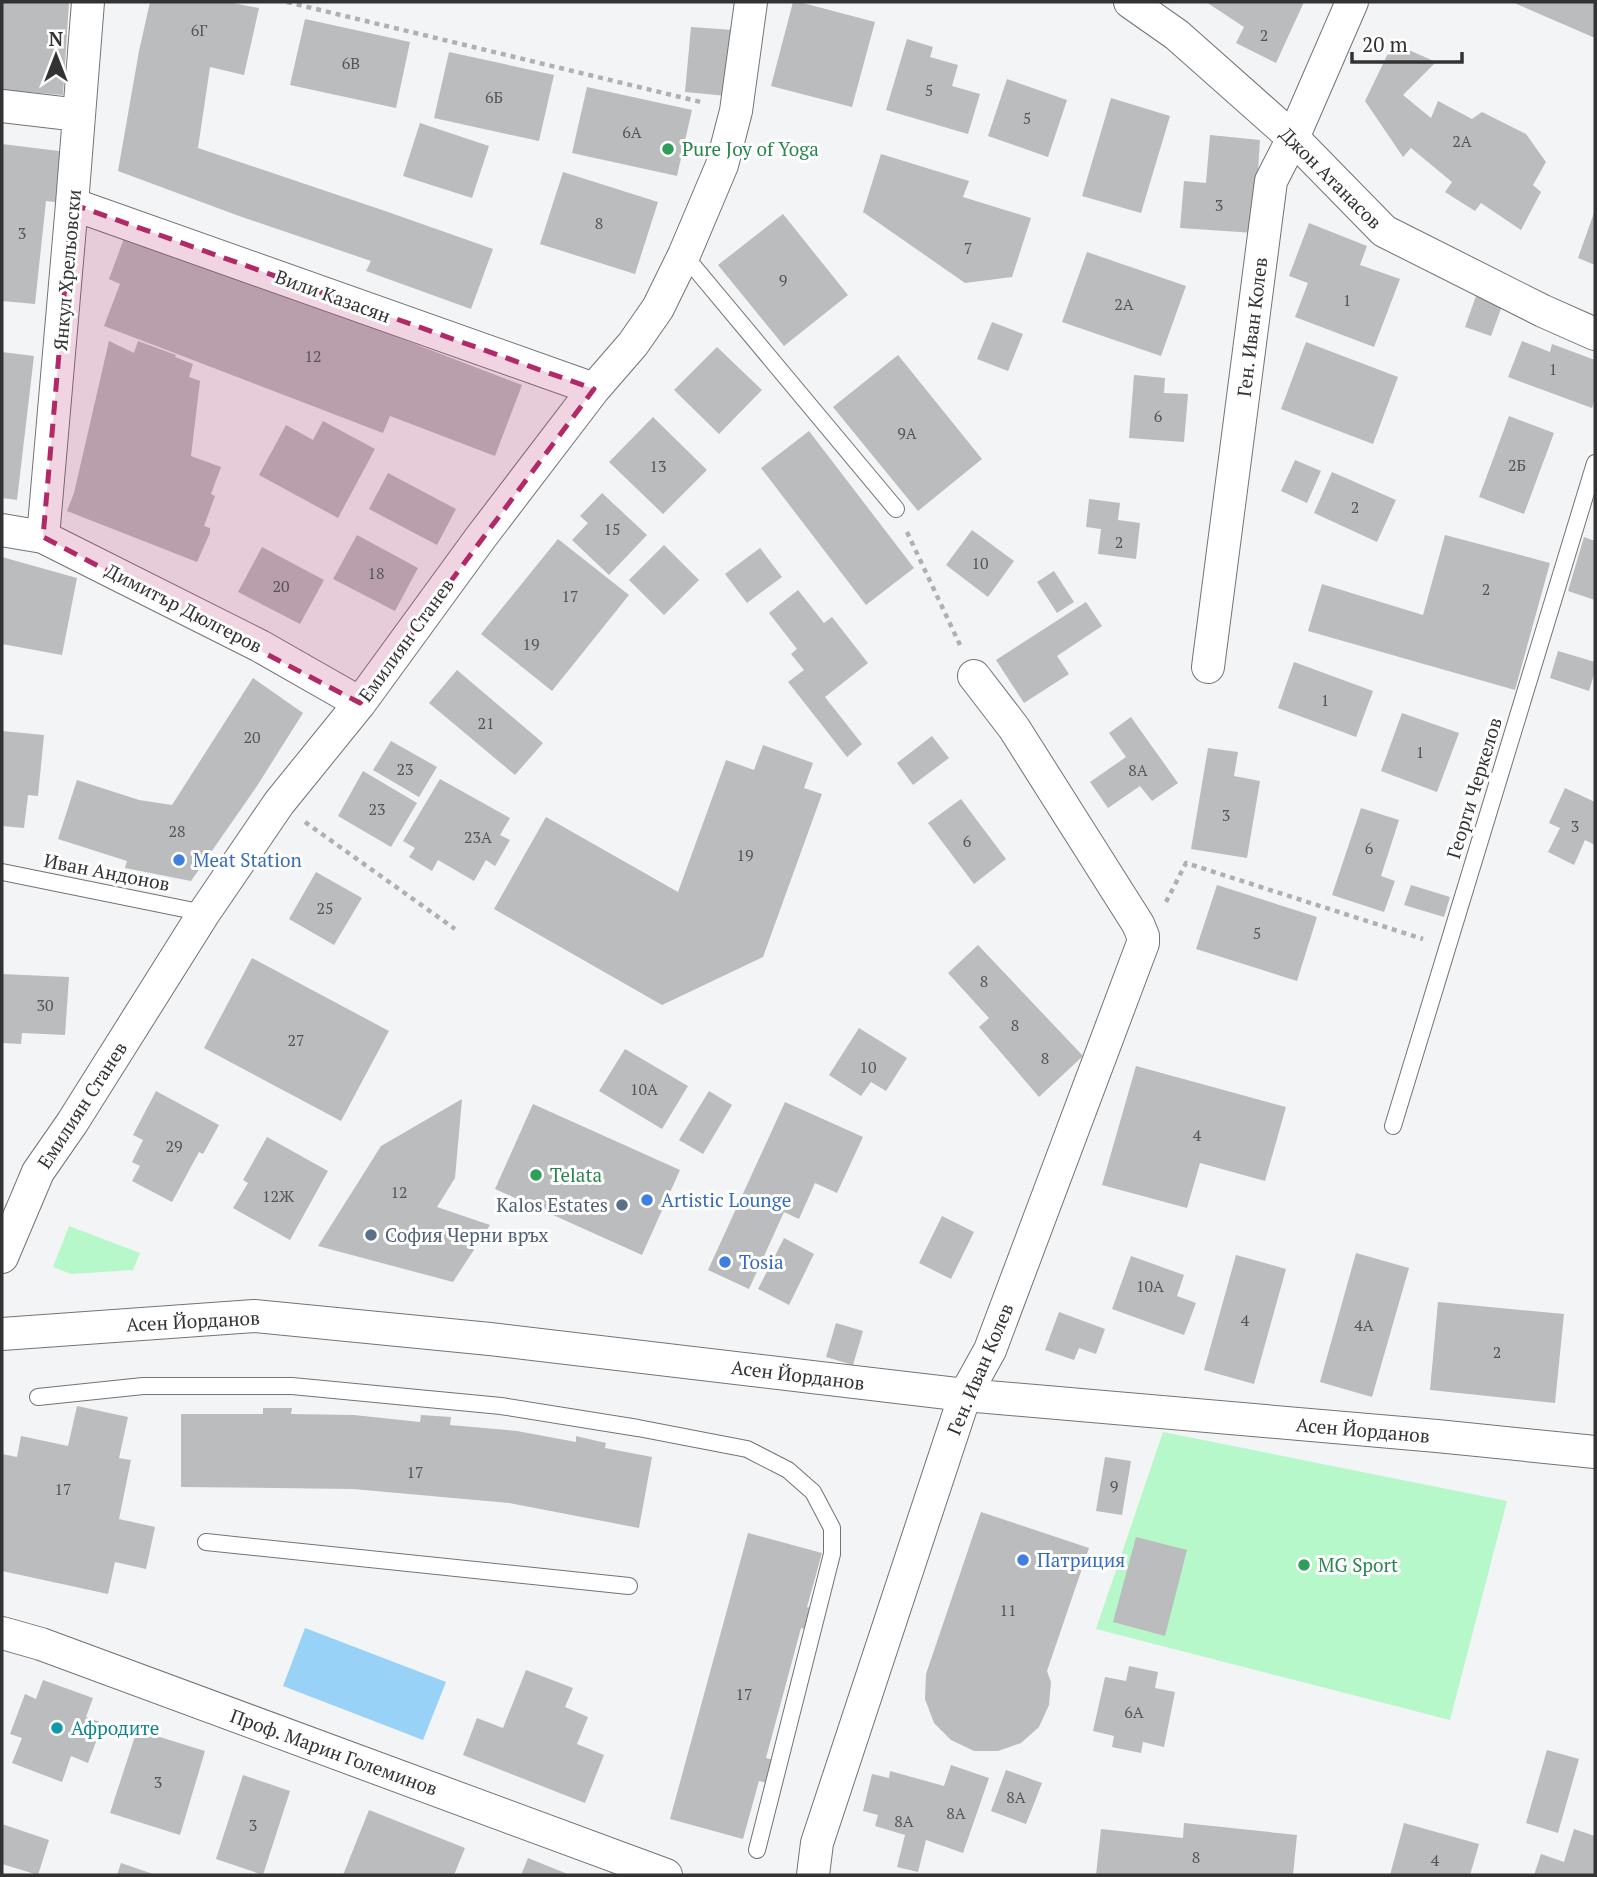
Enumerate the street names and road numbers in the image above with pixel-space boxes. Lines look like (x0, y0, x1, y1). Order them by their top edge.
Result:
street label: Джон Атанасов (1275, 121, 1388, 234)
street label: Янкул Хрельовски (47, 188, 86, 352)
street label: Ген. Иван Колев (1231, 256, 1272, 398)
street label: Вили Казасян (272, 263, 394, 328)
street label: Димитър Дюлгеров (102, 557, 267, 658)
street label: Емилиян Станев (352, 573, 459, 706)
street label: Георги Черкелов (1440, 714, 1507, 862)
street label: Иван Андонов (42, 847, 172, 896)
street label: Емилиян Станев (31, 1036, 132, 1173)
street label: Ген. Иван Колев (941, 1299, 1019, 1438)
street label: Асен Йорданов (125, 1305, 261, 1336)
street label: Асен Йорданов (730, 1354, 866, 1395)
street label: Асен Йорданов (1295, 1411, 1431, 1448)
street label: Проф. Марин Големинов (227, 1702, 441, 1801)

